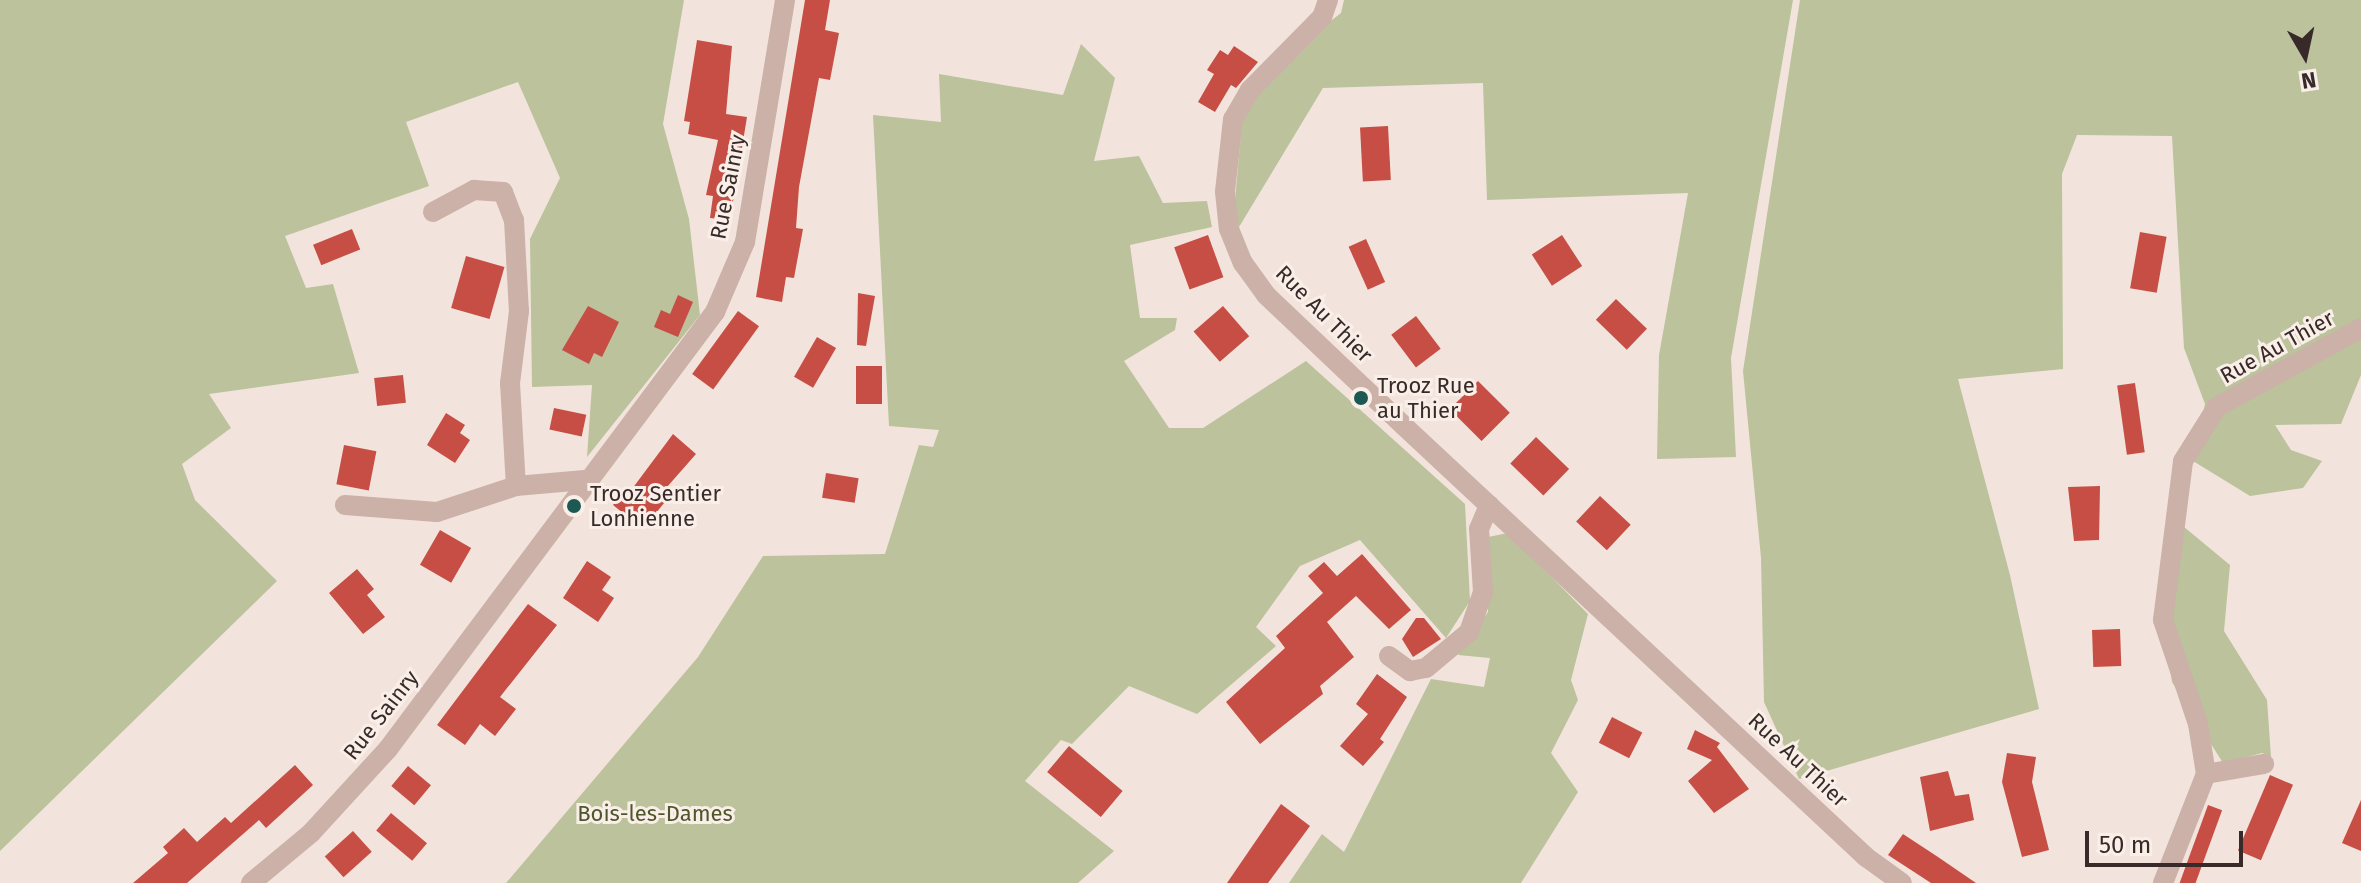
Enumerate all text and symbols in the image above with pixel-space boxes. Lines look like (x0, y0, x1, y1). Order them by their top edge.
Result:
north arrow (2265, 16, 2345, 96)
text: N (2300, 66, 2318, 95)
street label: Rue Sainry (705, 132, 751, 242)
street label: Rue Au Thier (1270, 260, 1378, 368)
street label: Rue Au Thier (2215, 305, 2339, 389)
place label: Trooz Rue au Thier (1377, 372, 1475, 424)
marker: Trooz Rue au Thier (1352, 389, 1370, 407)
place label: Trooz Sentier Lonhienne (590, 480, 721, 532)
marker: Trooz Sentier Lonhienne (565, 497, 583, 515)
street label: Rue Sainry (338, 665, 424, 765)
street label: Rue Au Thier (1743, 707, 1853, 813)
park label: Bois-les-Dames (577, 801, 733, 827)
scale bar (2089, 815, 2247, 865)
text: 50 m (2099, 831, 2151, 859)

